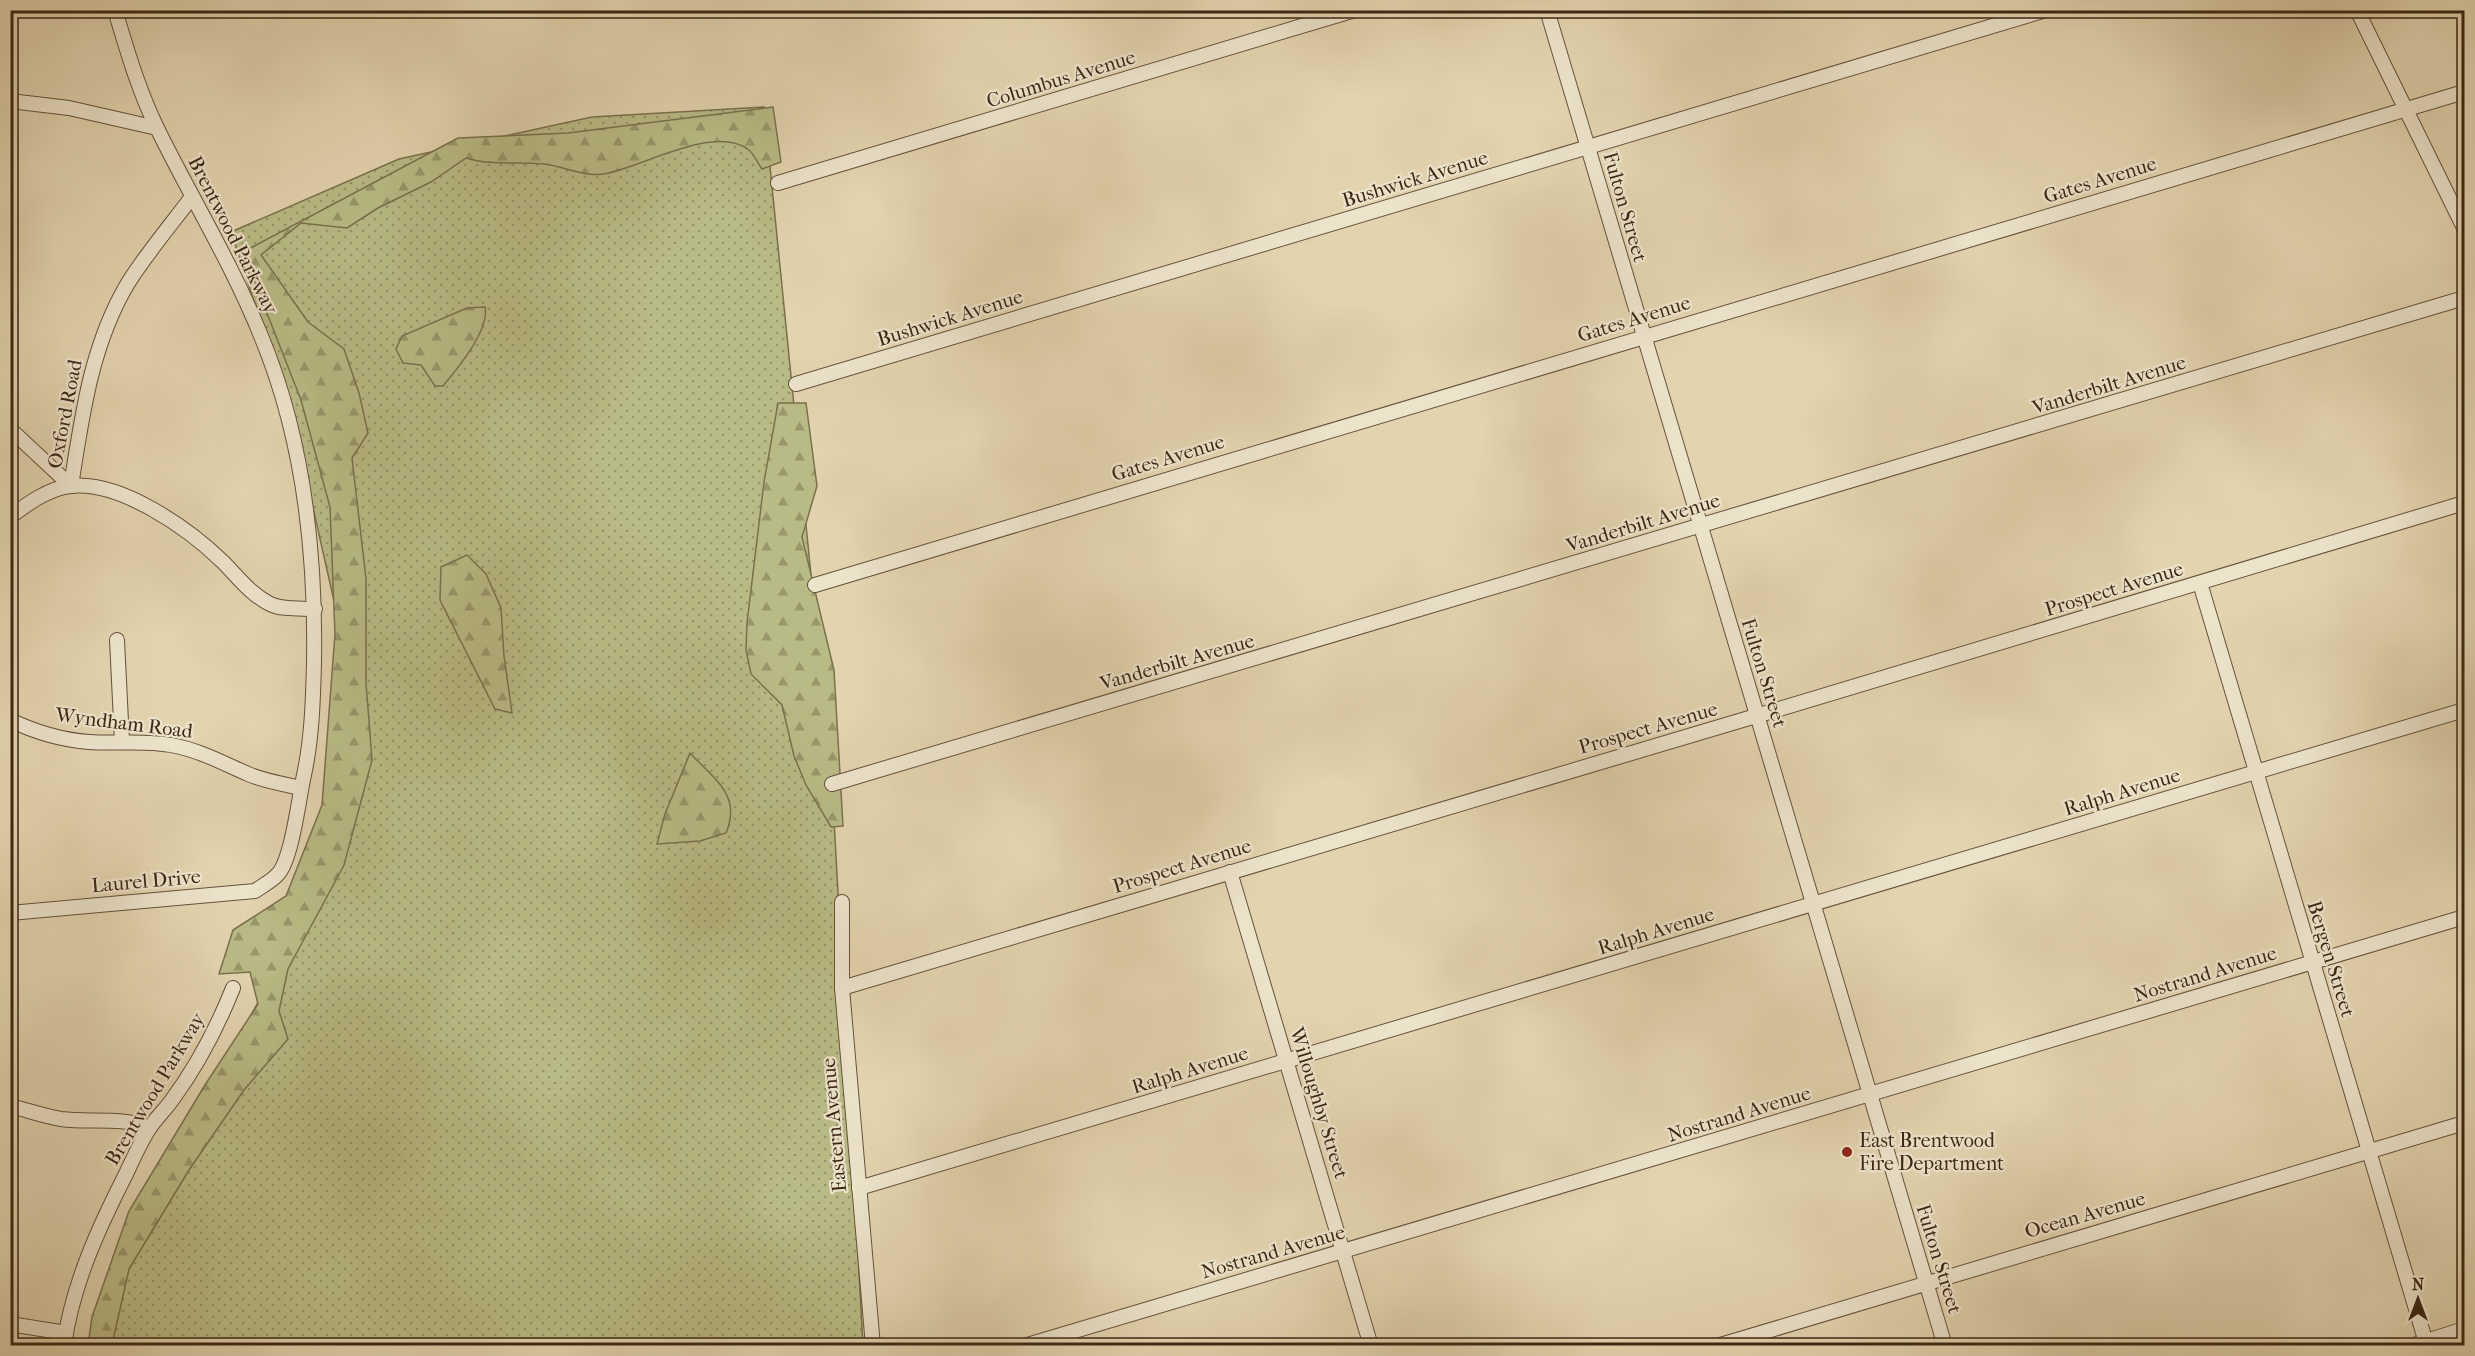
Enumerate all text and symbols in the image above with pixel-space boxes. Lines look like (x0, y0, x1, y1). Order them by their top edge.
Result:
street label: Columbus Avenue (984, 45, 1138, 113)
street label: Bushwick Avenue (1339, 146, 1491, 212)
street label: Fulton Street (1598, 149, 1652, 265)
street label: Brentwood Parkway (183, 152, 283, 319)
street label: Gates Avenue (2041, 152, 2159, 208)
street label: Bushwick Avenue (874, 285, 1026, 351)
street label: Gates Avenue (1575, 291, 1693, 347)
street label: Vanderbilt Avenue (2028, 351, 2189, 420)
street label: Oxford Road (43, 356, 87, 470)
street label: Gates Avenue (1109, 430, 1227, 486)
street label: Vanderbilt Avenue (1562, 489, 1723, 558)
street label: Prospect Avenue (2042, 557, 2186, 621)
street label: Fulton Street (1736, 615, 1792, 731)
street label: Vanderbilt Avenue (1096, 629, 1257, 695)
street label: Prospect Avenue (1576, 697, 1720, 759)
street label: Wyndham Road (53, 703, 195, 743)
street label: Ralph Avenue (2061, 763, 2183, 821)
street label: Prospect Avenue (1110, 834, 1254, 898)
street label: Laurel Drive (90, 865, 202, 897)
street label: Bergen Street (2302, 898, 2360, 1020)
street label: Ralph Avenue (1595, 902, 1717, 960)
street label: Nostrand Avenue (2131, 941, 2279, 1007)
street label: Brentwood Parkway (100, 1007, 210, 1169)
street label: Willoughby Street (1285, 1024, 1353, 1181)
street label: Ralph Avenue (1129, 1041, 1251, 1099)
street label: Eastern Avenue (817, 1057, 851, 1193)
street label: Nostrand Avenue (1665, 1081, 1813, 1147)
place label: East Brentwood Fire Department (1859, 1129, 2004, 1175)
marker: East Brentwood Fire Department (1840, 1145, 1854, 1159)
street label: Ocean Avenue (2022, 1187, 2148, 1243)
street label: Fulton Street (1911, 1201, 1967, 1317)
street label: Nostrand Avenue (1198, 1220, 1348, 1284)
north arrow (2388, 1269, 2448, 1329)
text: N (2412, 1275, 2425, 1294)

